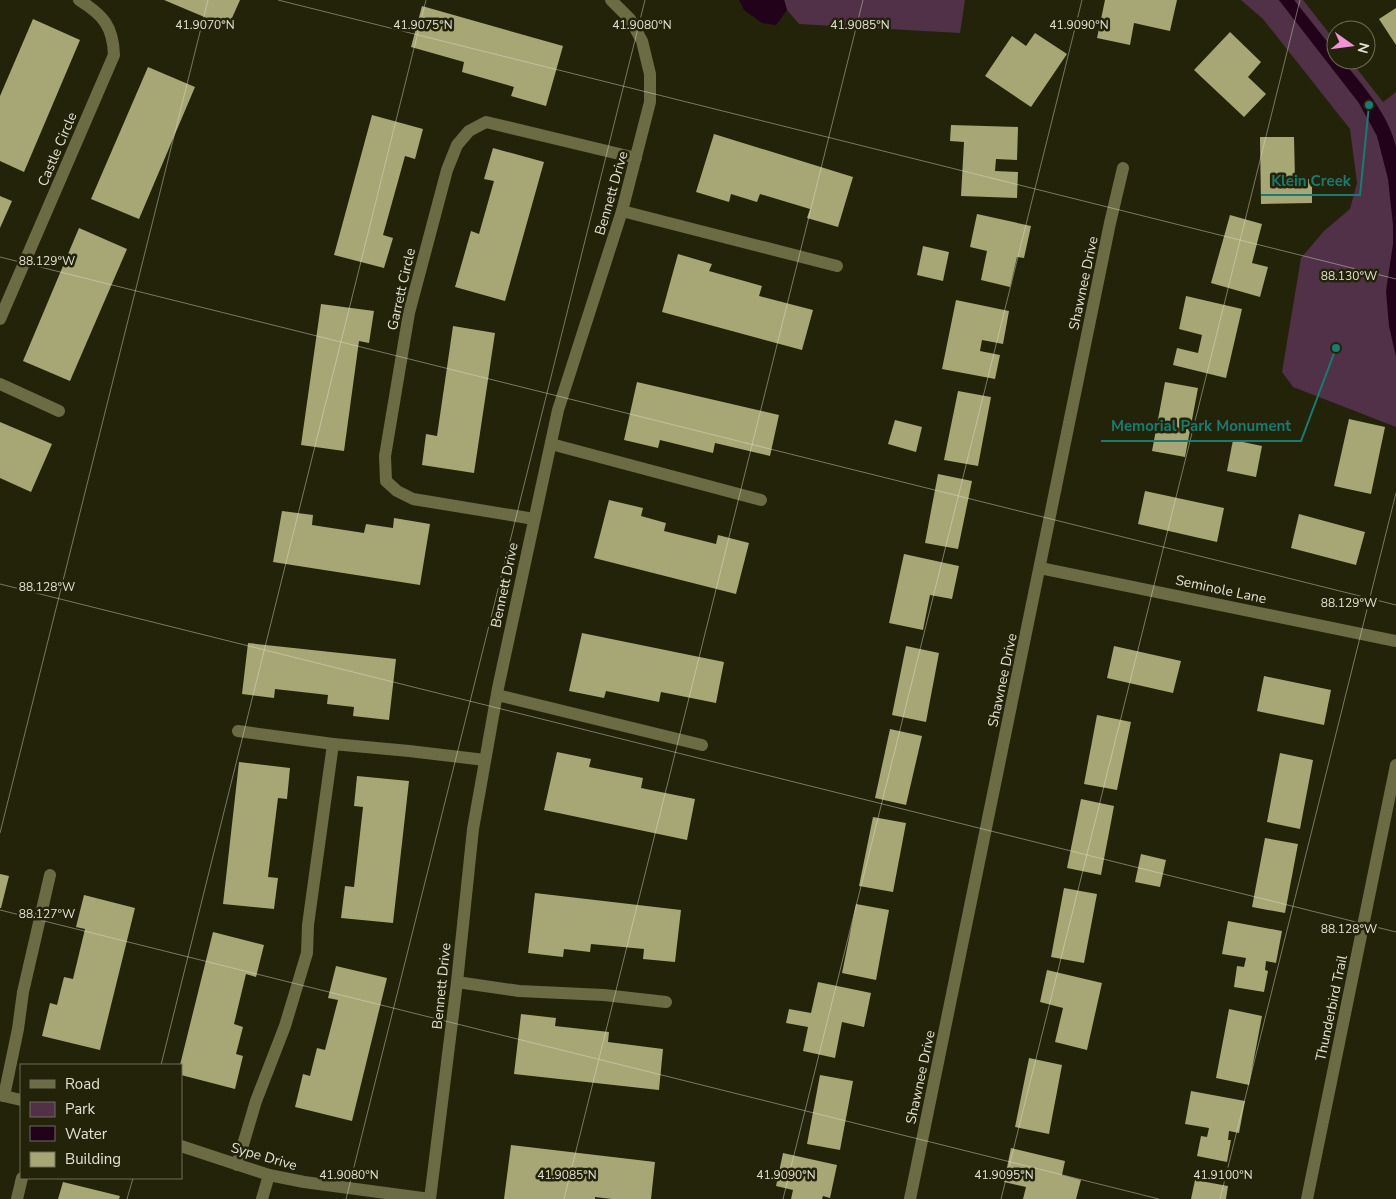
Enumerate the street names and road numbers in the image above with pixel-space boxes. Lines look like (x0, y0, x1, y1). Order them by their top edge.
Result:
street label: Castle Circle (33, 109, 82, 189)
street label: Bennett Drive (590, 149, 633, 237)
street label: Shawnee Drive (1064, 234, 1103, 332)
street label: Garrett Circle (383, 246, 420, 332)
street label: Bennett Drive (486, 541, 523, 629)
street label: Seminole Lane (1174, 571, 1268, 608)
street label: Shawnee Drive (983, 631, 1022, 729)
street label: Bennett Drive (428, 942, 455, 1030)
street label: Thunderbird Trail (1311, 952, 1352, 1063)
street label: Shawnee Drive (901, 1028, 940, 1126)
street label: Sype Drive (228, 1138, 299, 1175)

